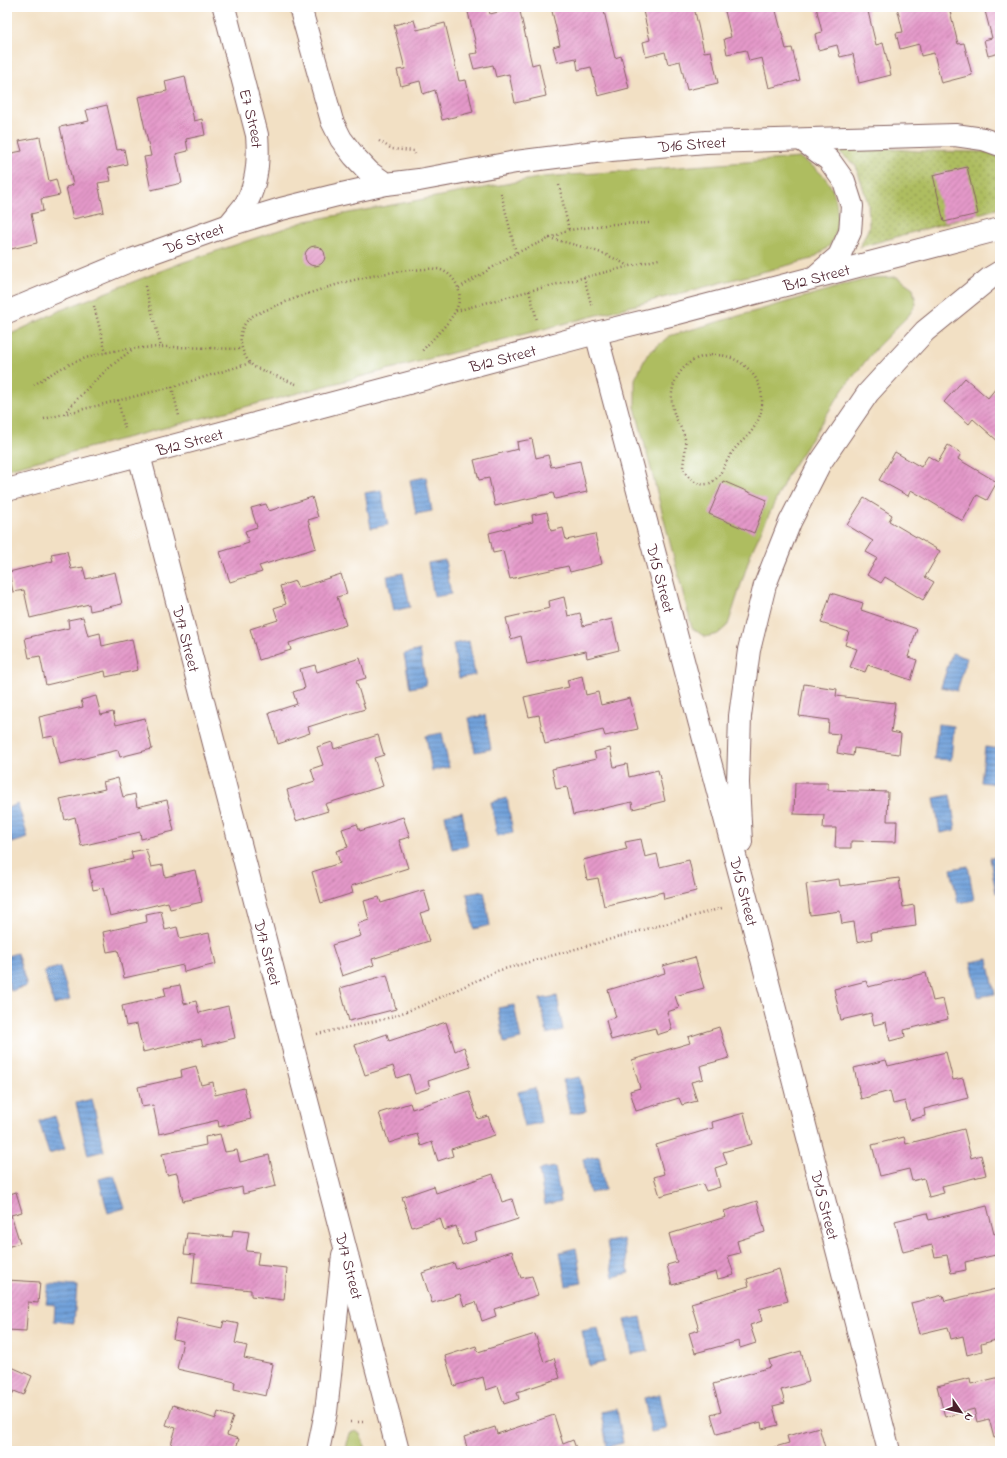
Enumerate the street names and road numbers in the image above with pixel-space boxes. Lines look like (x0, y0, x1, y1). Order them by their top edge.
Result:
street label: E7 Street (232, 86, 268, 149)
street label: D16 Street (656, 131, 727, 160)
street label: D6 Street (160, 217, 229, 262)
street label: B12 Street (780, 258, 854, 299)
street label: B12 Street (466, 339, 540, 380)
street label: B12 Street (153, 423, 227, 464)
street label: D15 Street (638, 541, 680, 617)
street label: D17 Street (164, 603, 205, 676)
street label: D15 Street (722, 854, 763, 930)
street label: D17 Street (246, 916, 287, 989)
street label: D15 Street (803, 1168, 844, 1243)
street label: D17 Street (328, 1230, 368, 1303)

